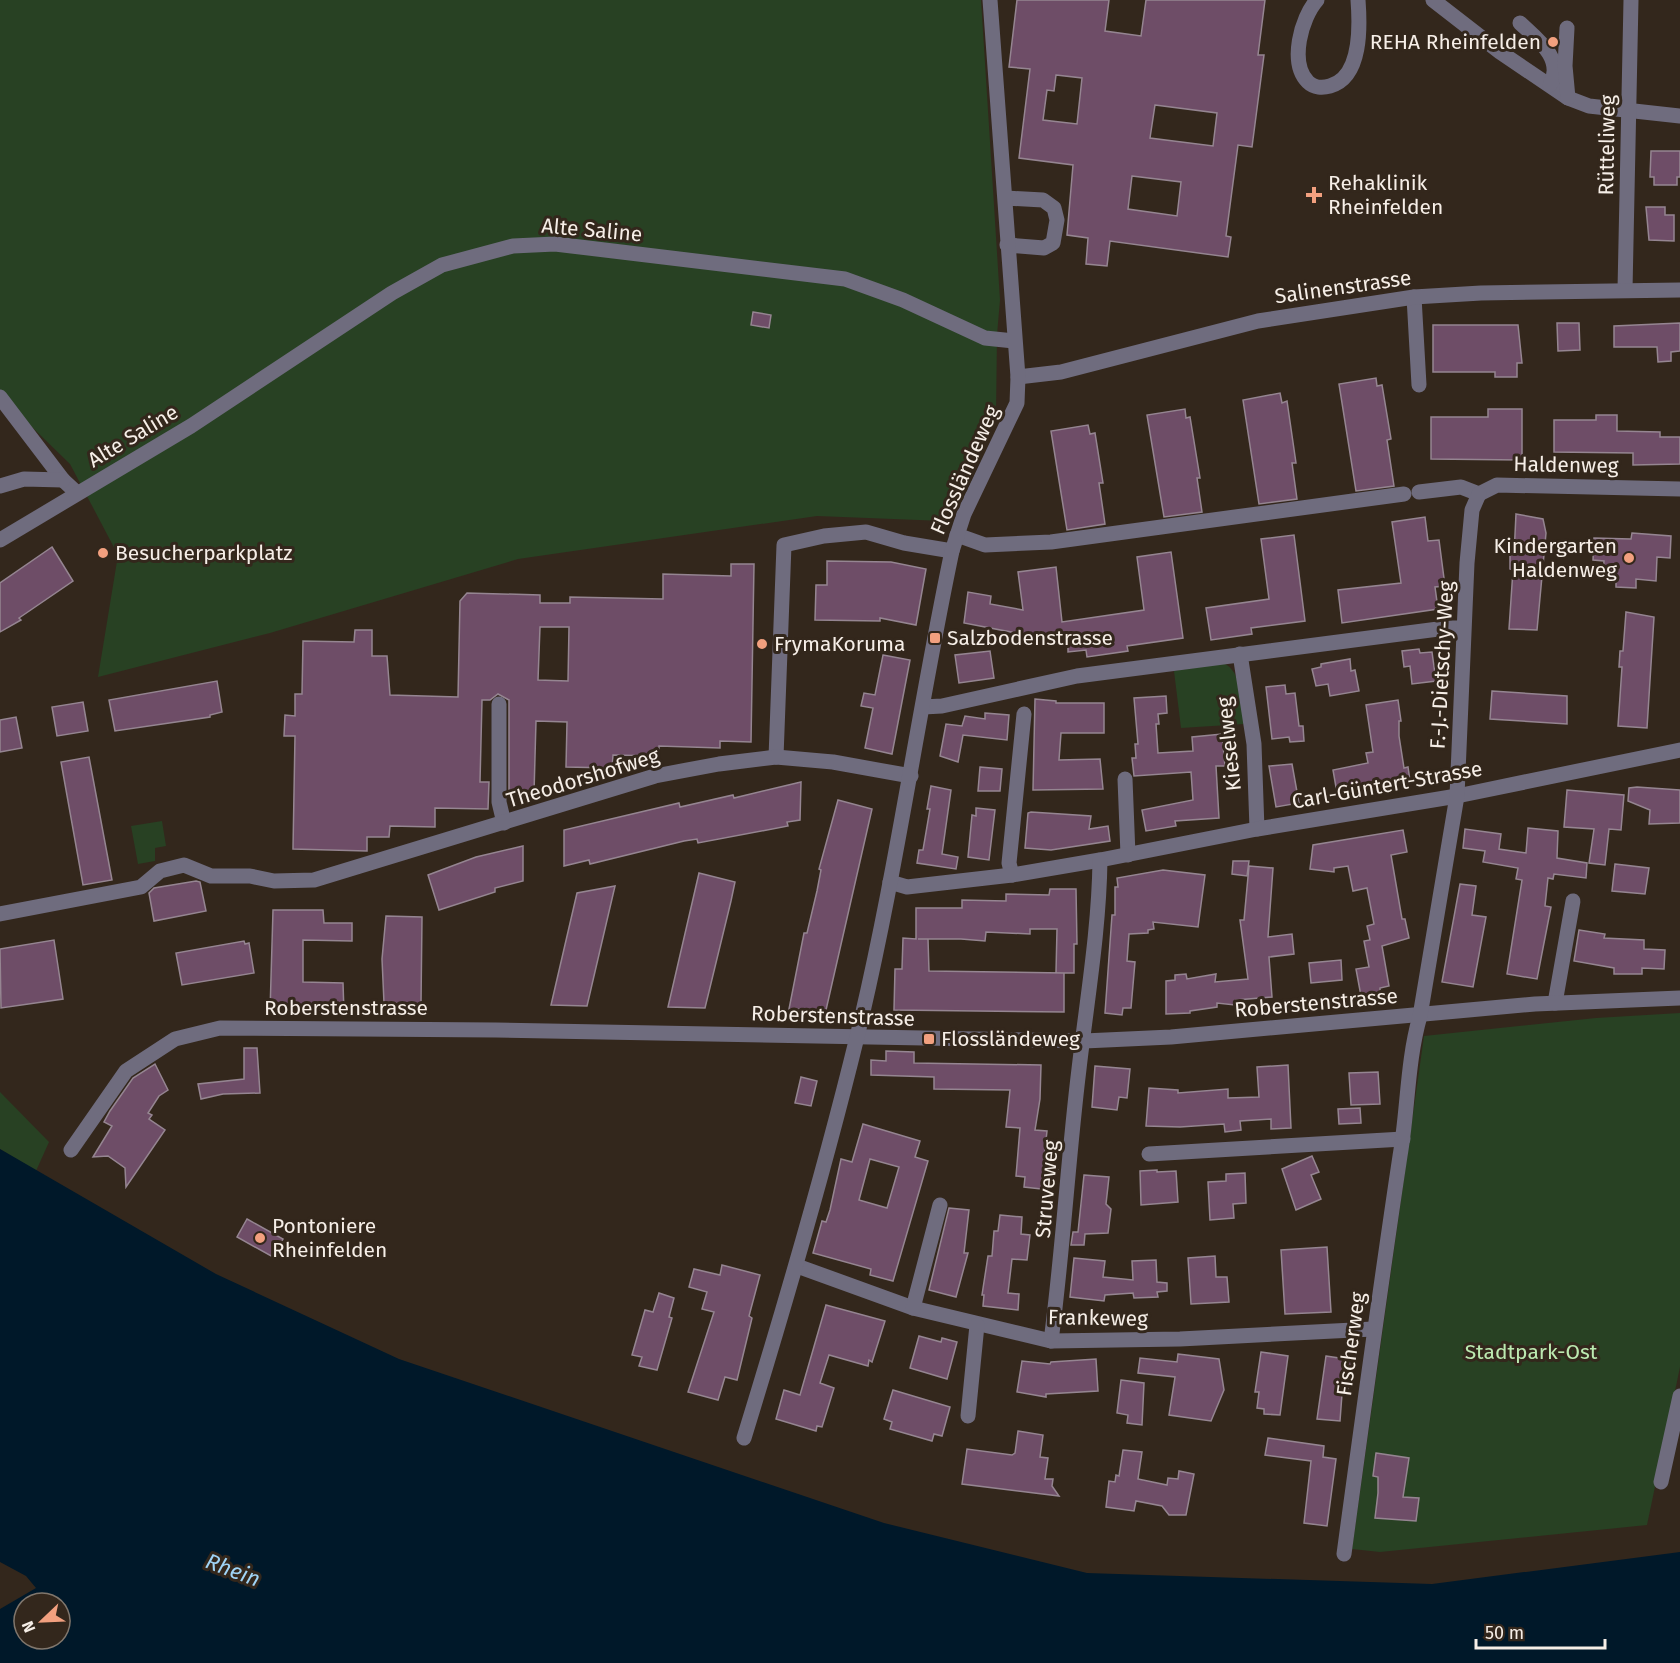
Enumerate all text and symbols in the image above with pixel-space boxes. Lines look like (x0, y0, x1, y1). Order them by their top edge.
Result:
place label: REHA Rheinfelden (1370, 29, 1541, 55)
marker: REHA Rheinfelden (1546, 35, 1560, 49)
street label: Rütteliweg (1593, 94, 1621, 196)
place label: Rehaklinik Rheinfelden (1328, 170, 1443, 220)
marker: Rehaklinik Rheinfelden (1305, 186, 1323, 204)
street label: Alte Saline (541, 213, 643, 247)
street label: Salinenstrasse (1273, 265, 1413, 309)
street label: Alte Saline (83, 399, 183, 473)
street label: Flossländeweg (925, 401, 1005, 539)
street label: Haldenweg (1513, 451, 1619, 479)
place label: Kindergarten Haldenweg (1494, 533, 1617, 583)
place label: Besucherparkplatz (115, 540, 292, 566)
marker: Besucherparkplatz (96, 546, 110, 560)
marker: Kindergarten Haldenweg (1622, 551, 1636, 565)
street label: F.-J.-Dietschy-Weg (1425, 580, 1459, 750)
place label: Salzbodenstrasse (947, 625, 1113, 651)
place label: FrymaKoruma (774, 631, 906, 657)
marker: Salzbodenstrasse (928, 631, 942, 645)
marker: FrymaKoruma (755, 637, 769, 651)
street label: Kieselweg (1211, 696, 1247, 792)
street label: Theodorshofweg (503, 742, 663, 814)
street label: Carl-Güntert-Strasse (1290, 755, 1484, 815)
street label: Roberstenstrasse (1233, 983, 1399, 1023)
street label: Roberstenstrasse (264, 995, 428, 1021)
street label: Roberstenstrasse (751, 1000, 915, 1032)
place label: Flossländeweg (941, 1026, 1080, 1052)
marker: Flossländeweg (922, 1032, 936, 1046)
street label: Struveweg (1030, 1139, 1064, 1239)
place label: Pontoniere Rheinfelden (272, 1213, 387, 1263)
marker: Pontoniere Rheinfelden (253, 1231, 267, 1245)
street label: Fischerweg (1331, 1290, 1371, 1398)
street label: Frankeweg (1048, 1304, 1148, 1332)
park label: Stadtpark-Ost (1465, 1339, 1598, 1365)
water label: Rhein (202, 1547, 264, 1593)
north arrow (12, 1591, 72, 1651)
scale bar (1476, 1612, 1605, 1650)
text: N (18, 1618, 39, 1635)
text: 50 m (1485, 1622, 1524, 1644)

